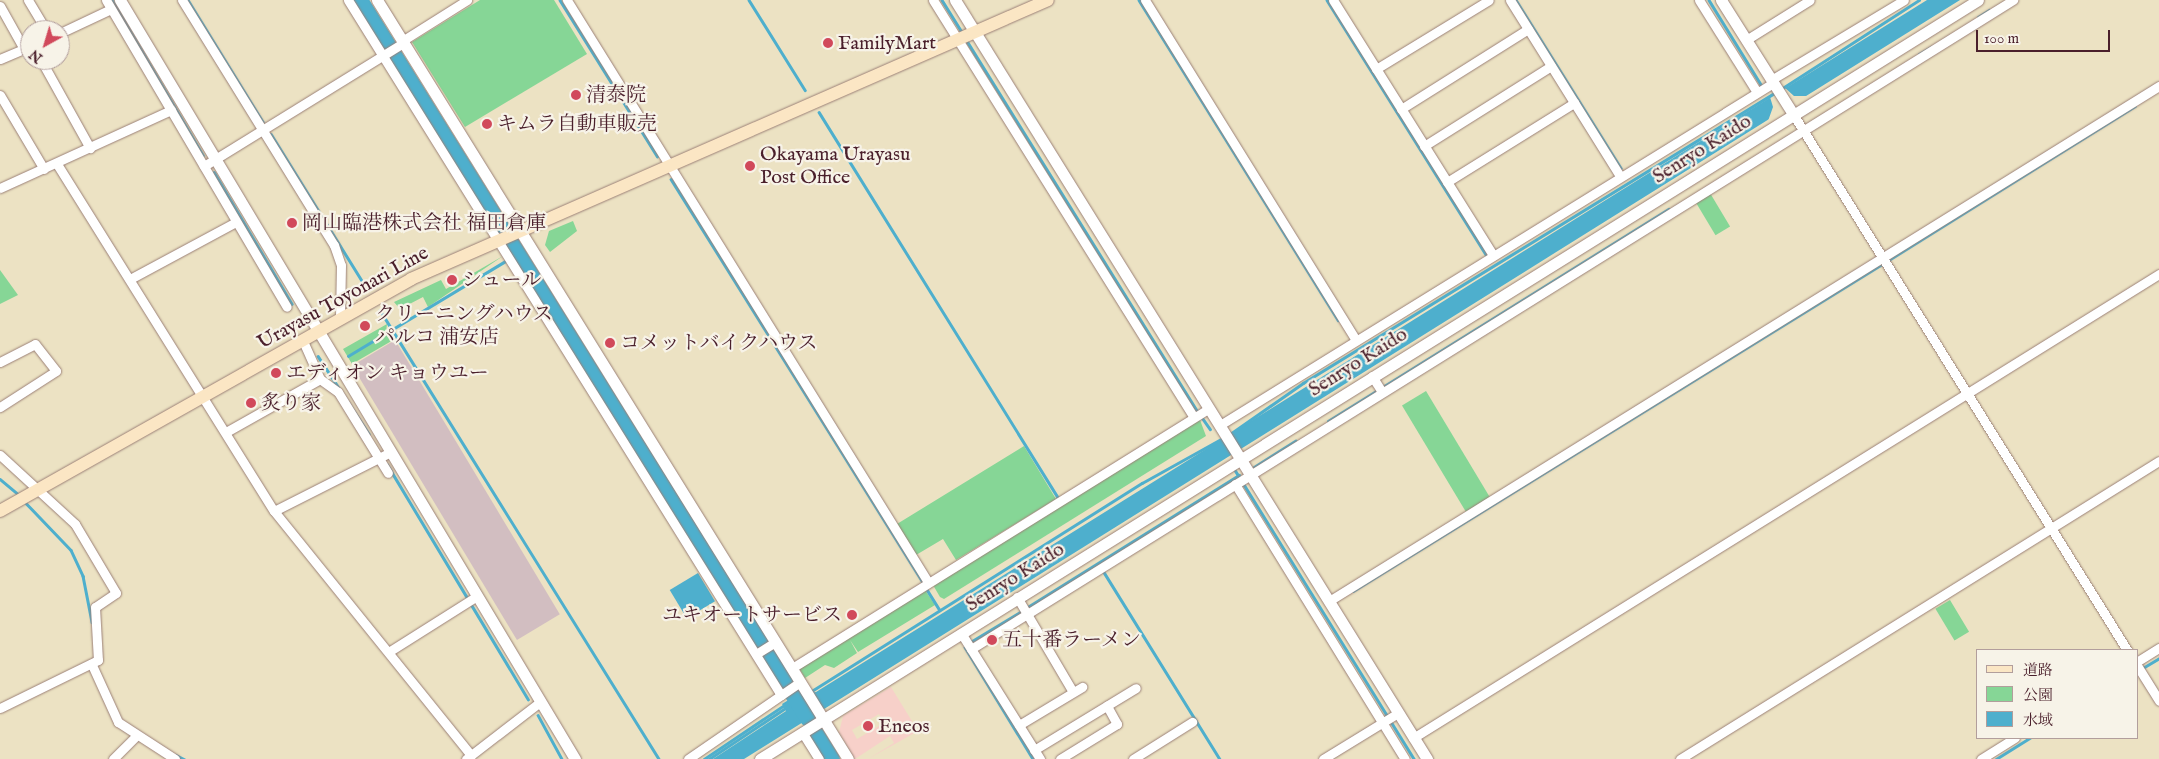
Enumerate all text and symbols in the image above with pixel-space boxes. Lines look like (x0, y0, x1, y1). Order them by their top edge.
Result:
north arrow (20, 20, 70, 70)
scale bar (1979, 20, 2113, 52)
text: 100 m (1984, 29, 2019, 48)
place label: FamilyMart (838, 31, 936, 55)
marker: FamilyMart (822, 37, 834, 49)
text: N (26, 45, 47, 67)
place label: 清泰院 (586, 83, 646, 107)
marker: 清泰院 (570, 89, 582, 101)
street label: Senryo Kaido (1648, 109, 1756, 189)
place label: キムラ自動車販売 (497, 112, 657, 136)
marker: キムラ自動車販売 (481, 118, 493, 130)
place label: Okayama Urayasu Post Office (760, 142, 910, 189)
marker: Okayama Urayasu Post Office (744, 160, 756, 172)
place label: 岡山臨港株式会社 福田倉庫 (302, 211, 546, 235)
marker: 岡山臨港株式会社 福田倉庫 (286, 217, 298, 229)
street label: Urayasu Toyonari Line (253, 241, 433, 355)
place label: シュール (462, 268, 542, 292)
marker: シュール (446, 274, 458, 286)
place label: クリーニングハウス パルコ 浦安店 (375, 302, 555, 349)
marker: クリーニングハウス パルコ 浦安店 (359, 320, 371, 332)
street label: Senryo Kaido (1304, 322, 1412, 402)
place label: コメットバイクハウス (620, 331, 820, 355)
marker: コメットバイクハウス (604, 337, 616, 349)
place label: エディオン キョウユー (286, 361, 490, 385)
marker: エディオン キョウユー (270, 367, 282, 379)
place label: 炙り家 (261, 391, 321, 415)
marker: 炙り家 (245, 397, 257, 409)
street label: Senryo Kaido (961, 537, 1069, 617)
place label: ユキオートサービス (662, 603, 842, 627)
marker: ユキオートサービス (846, 609, 858, 621)
place label: 五十番ラーメン (1002, 628, 1142, 652)
marker: 五十番ラーメン (986, 634, 998, 646)
legend (1976, 649, 2139, 739)
text: 道路 (2023, 661, 2053, 680)
text: 公園 (2023, 686, 2053, 705)
text: 水域 (2023, 711, 2053, 730)
place label: Eneos (878, 714, 930, 738)
marker: Eneos (862, 720, 874, 732)

